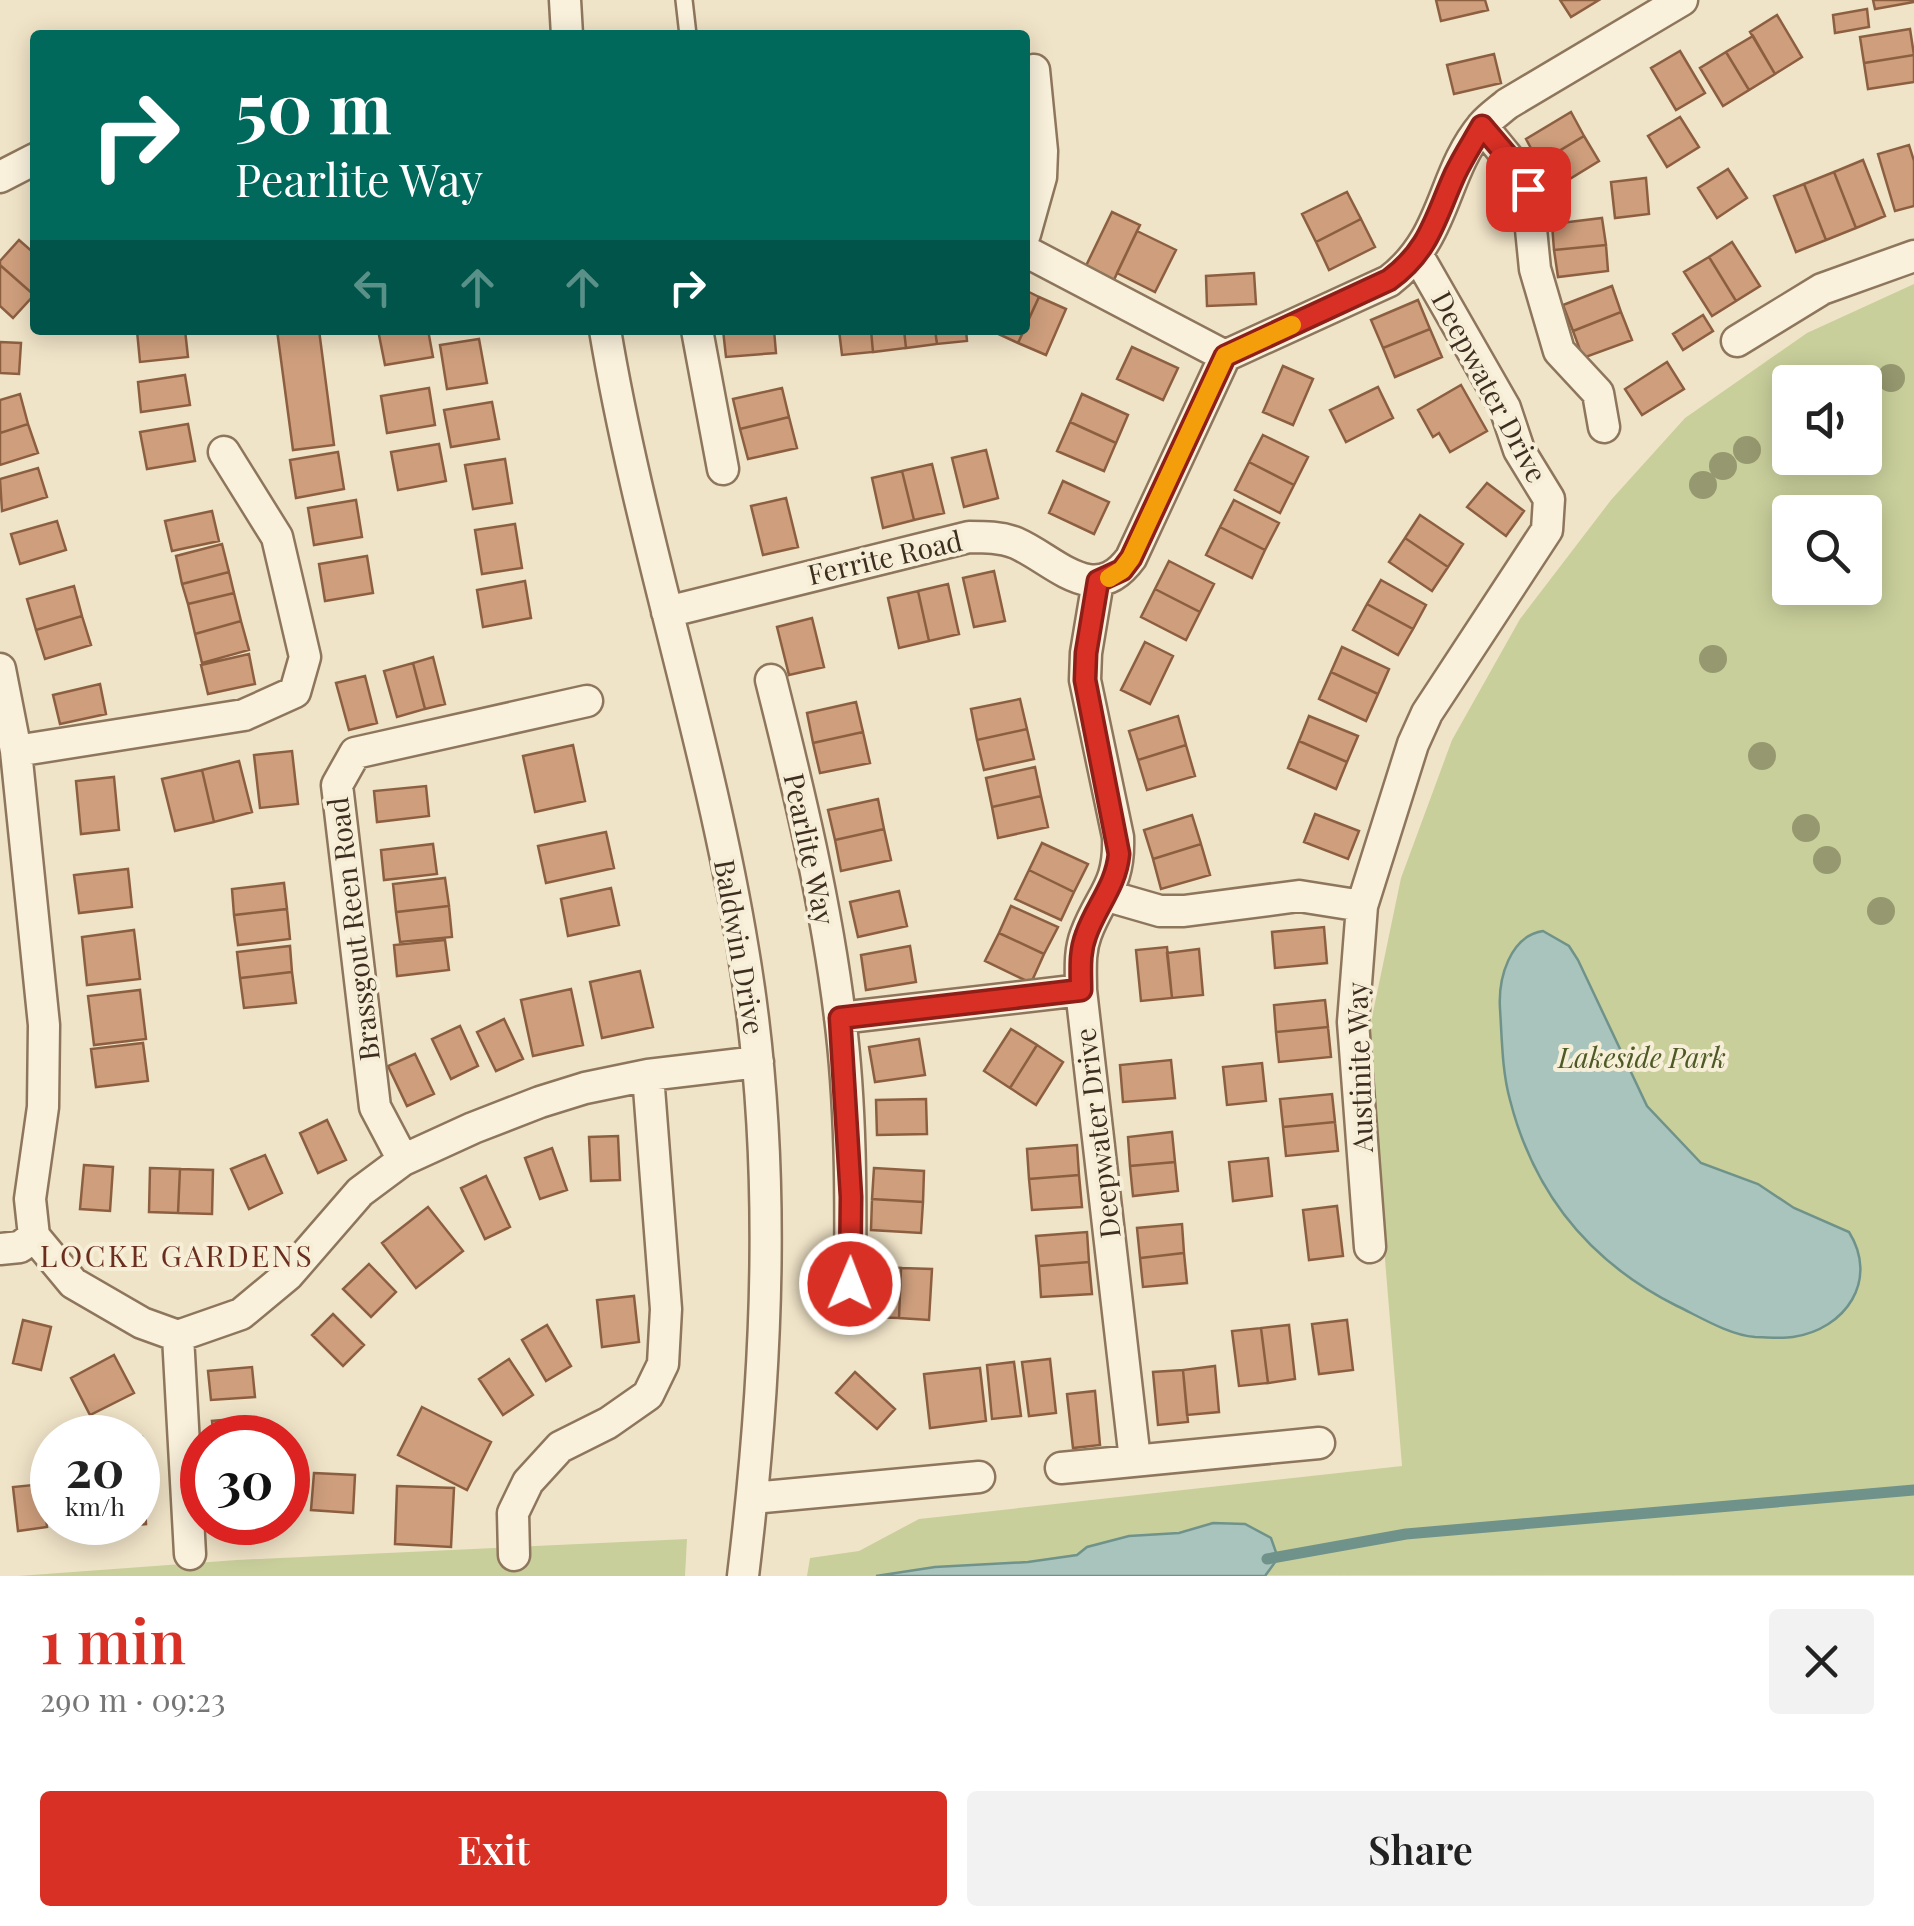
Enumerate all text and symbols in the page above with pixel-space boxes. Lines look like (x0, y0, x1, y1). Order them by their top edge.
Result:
text: 50 m (235, 58, 392, 152)
icon: right (70, 70, 200, 200)
pin (1486, 147, 1571, 232)
text: Pearlite Way (235, 148, 483, 208)
icon: arrive (1501, 162, 1556, 217)
icon: left (345, 260, 400, 315)
icon: ahead (450, 260, 505, 315)
icon: ahead (555, 260, 610, 315)
icon: right (660, 260, 715, 315)
street label: Deepwater Drive (1424, 284, 1556, 488)
map controls (1772, 365, 1882, 605)
button: sound (1772, 365, 1882, 475)
button: search (1772, 495, 1882, 605)
street label: Ferrite Road (804, 521, 965, 592)
street label: Pearlite Way (776, 769, 845, 928)
street label: Brassgout Reen Road (318, 795, 387, 1063)
street label: Baldwin Drive (707, 856, 774, 1037)
street label: Austinite Way (1337, 981, 1380, 1154)
street label: Deepwater Drive (1065, 1026, 1128, 1240)
park label: Lakeside Park (1557, 1038, 1726, 1075)
position arrow (798, 1232, 902, 1336)
district label: LOCKE GARDENS (40, 1235, 314, 1275)
speed limit sign: 30 (180, 1415, 310, 1545)
text: 20 (66, 1434, 124, 1501)
text: km/h (65, 1489, 125, 1522)
text: 1 min (40, 1599, 186, 1679)
button: close (1769, 1609, 1874, 1714)
text: 290 m · 09:23 (40, 1677, 225, 1720)
button: Exit (40, 1791, 947, 1906)
button: Share (967, 1791, 1874, 1906)

